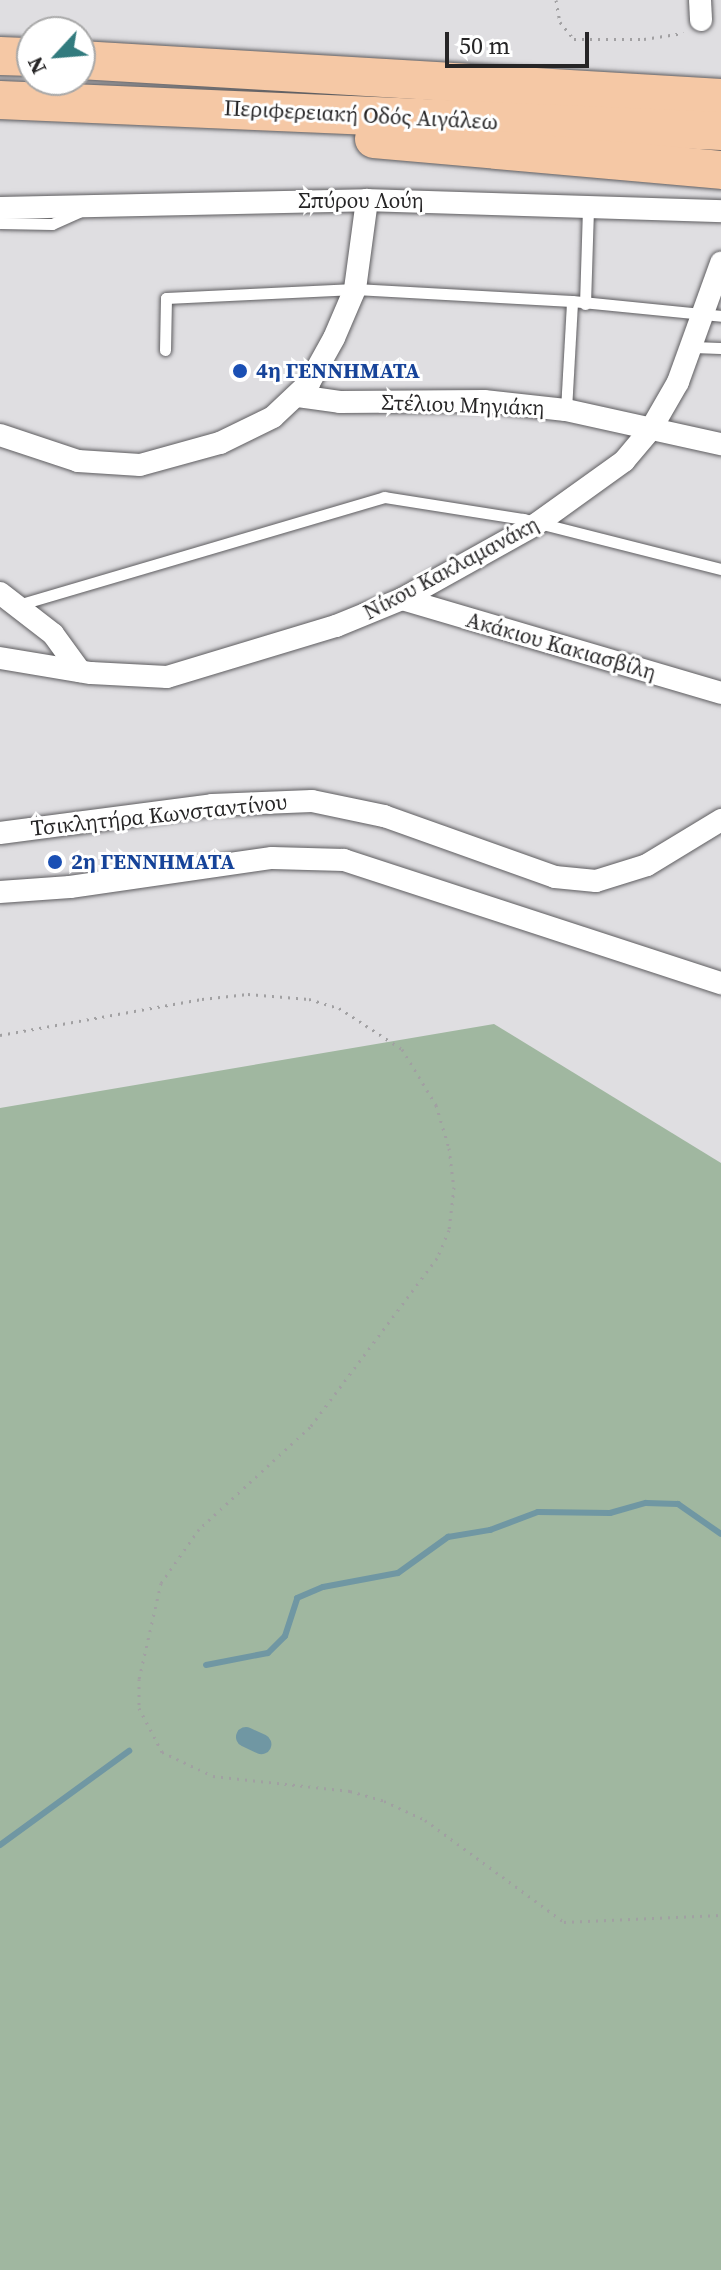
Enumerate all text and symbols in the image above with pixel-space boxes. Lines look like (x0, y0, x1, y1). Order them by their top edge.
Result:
north arrow (16, 16, 96, 96)
scale bar (449, 16, 593, 66)
text: 50 m (459, 29, 510, 62)
text: N (19, 52, 53, 79)
street label: Περιφερειακή Οδός Αιγάλεω (223, 95, 499, 135)
street label: Σπύρου Λούη (298, 188, 424, 214)
place label: 4η ΓΕΝΝΗΜΑΤΑ (256, 358, 420, 384)
marker: 4η ΓΕΝΝΗΜΑΤΑ (231, 362, 249, 380)
street label: Στέλιου Μηγιάκη (381, 389, 545, 421)
street label: Νίκου Κακλαμανάκη (359, 511, 543, 625)
street label: Ακάκιου Κακιασβίλη (463, 606, 659, 686)
street label: Τσικλητήρα Κωνσταντίνου (30, 788, 288, 842)
place label: 2η ΓΕΝΝΗΜΑΤΑ (71, 849, 235, 875)
marker: 2η ΓΕΝΝΗΜΑΤΑ (46, 853, 64, 871)

